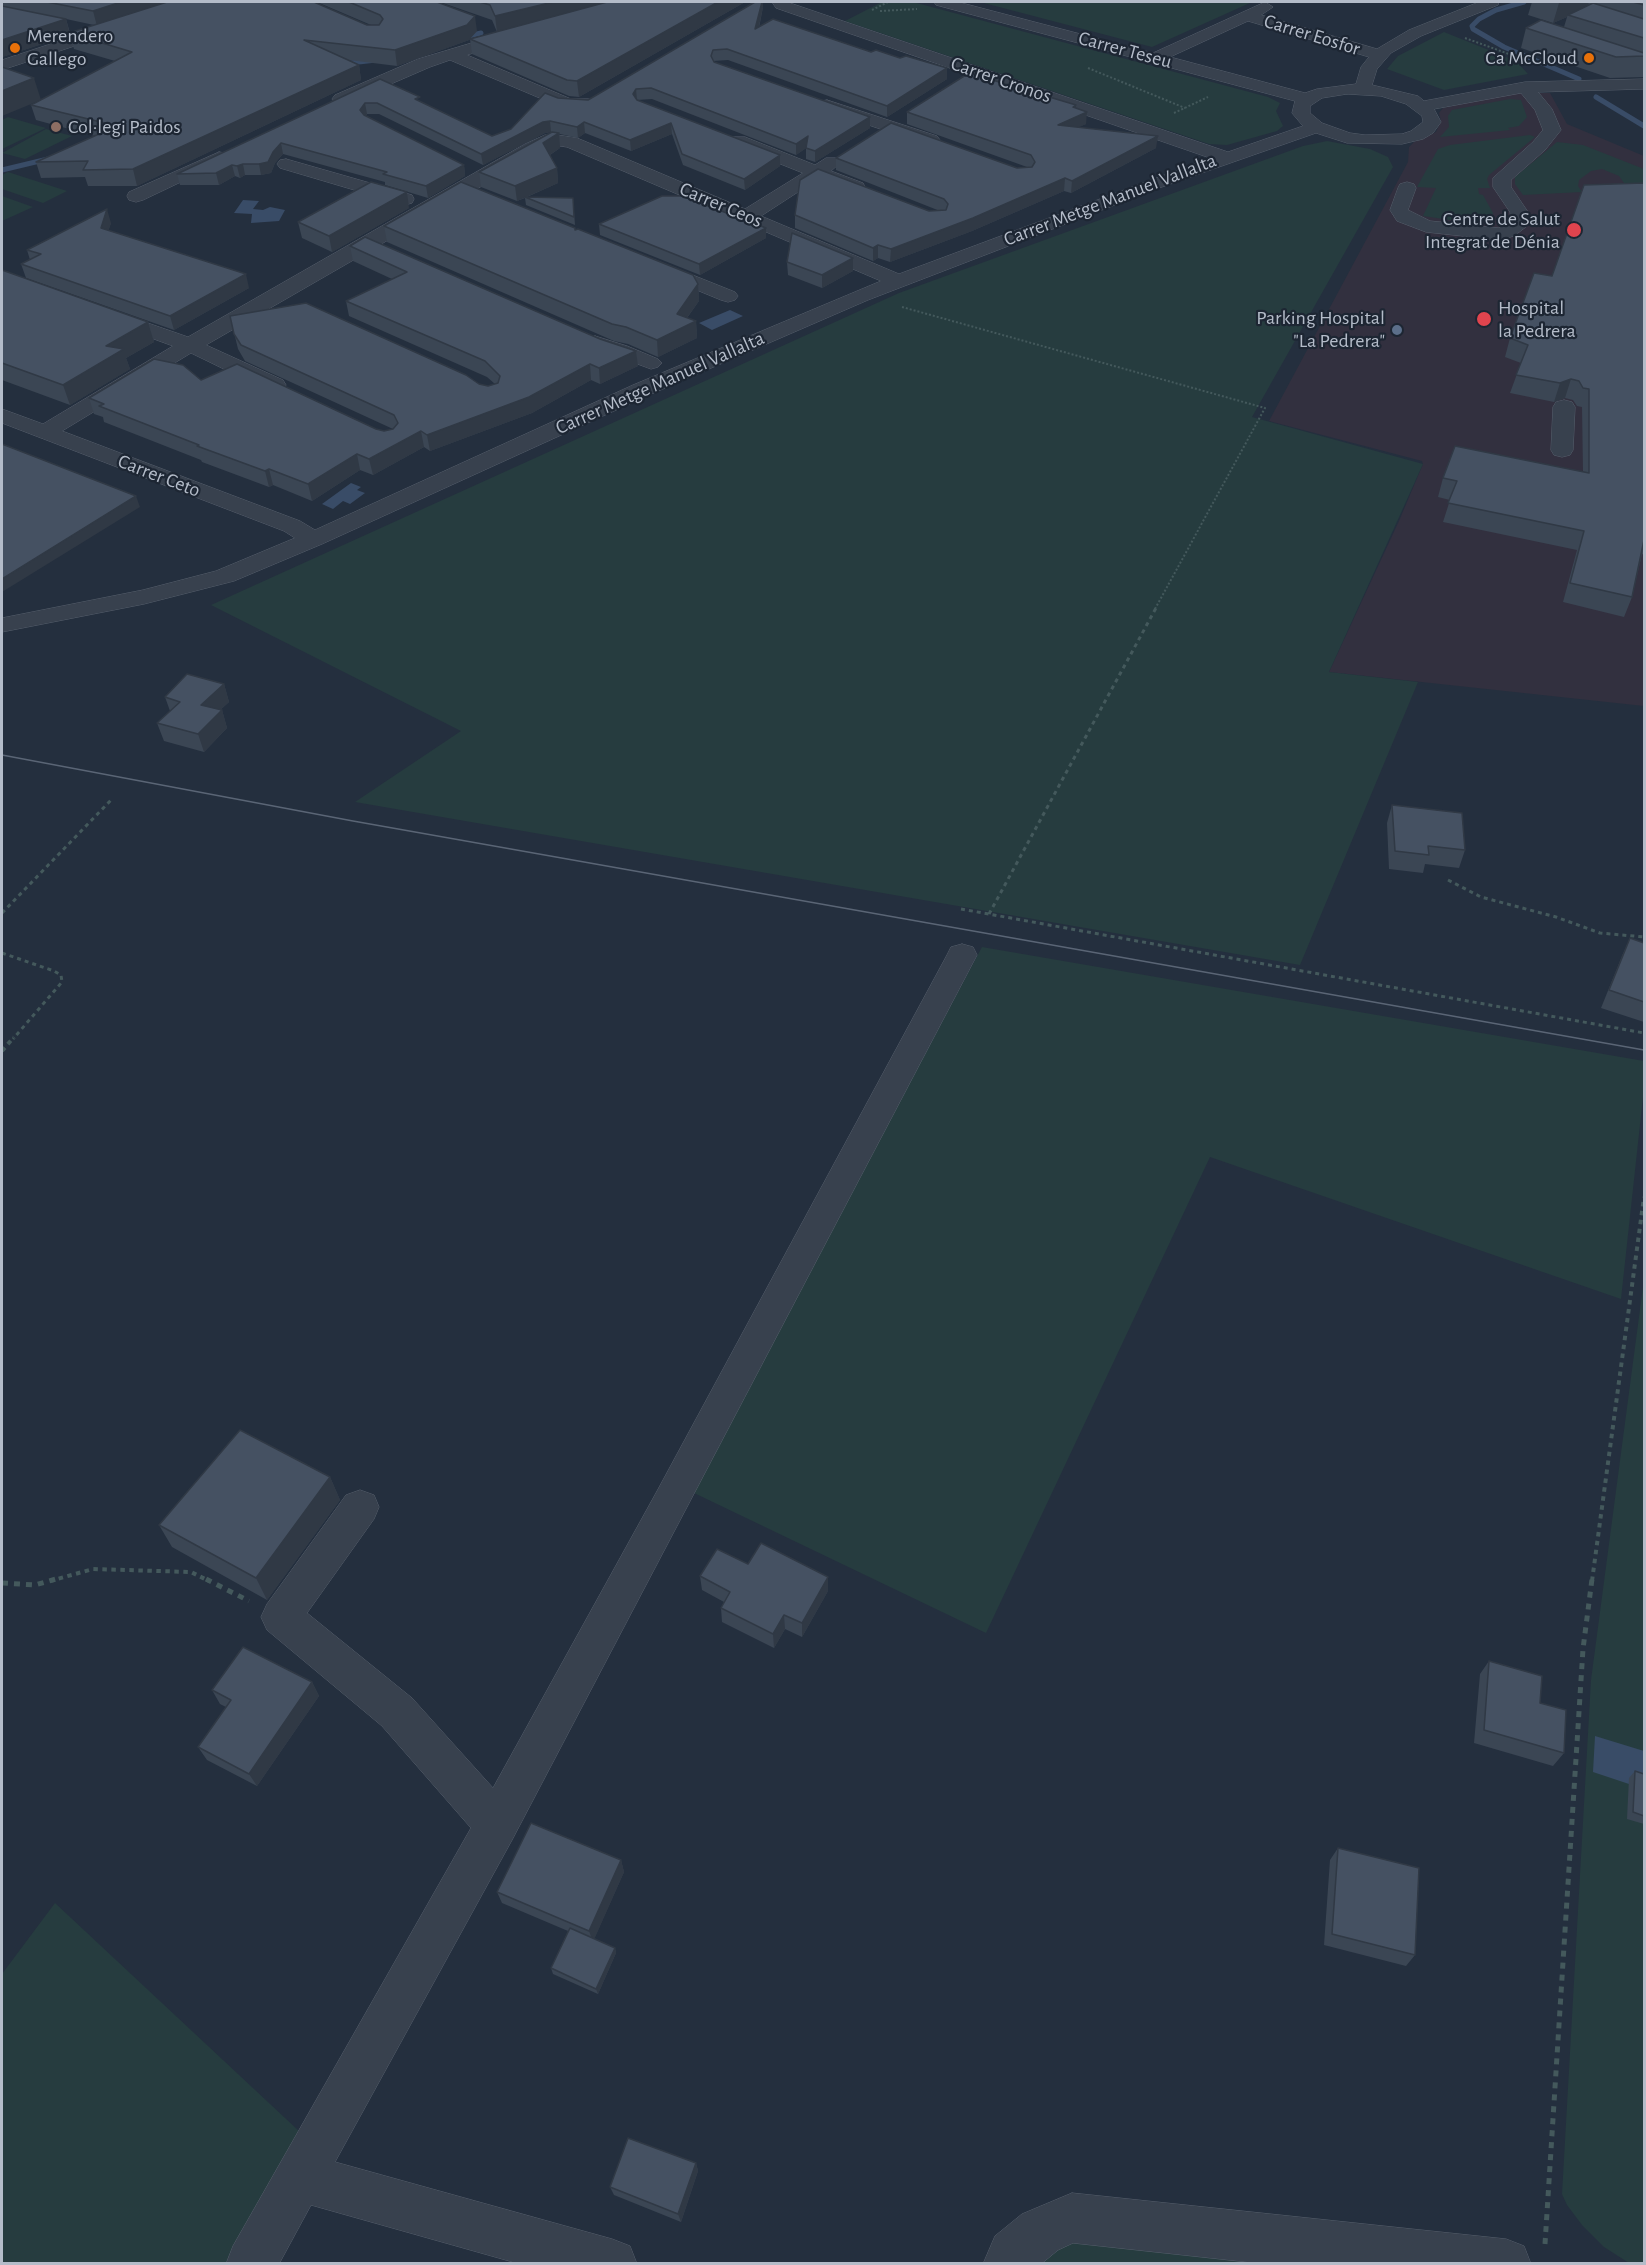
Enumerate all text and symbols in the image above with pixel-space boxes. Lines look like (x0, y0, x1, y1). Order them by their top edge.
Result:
street label: Carrer Eosfor (1261, 9, 1363, 61)
place label: Merendero Gallego (27, 24, 113, 71)
street label: Carrer Teseu (1076, 26, 1174, 74)
marker: Merendero Gallego (8, 41, 22, 55)
place label: Ca McCloud (1485, 46, 1577, 70)
marker: Ca McCloud (1582, 51, 1596, 65)
street label: Carrer Cronos (947, 52, 1055, 108)
place label: Col·legi Paidos (68, 115, 181, 139)
marker: Col·legi Paidos (49, 120, 63, 134)
street label: Carrer Metge Manuel Vallalta (1000, 148, 1220, 252)
street label: Carrer Ceos (676, 177, 766, 233)
place label: Centre de Salut Integrat de Dénia (1425, 207, 1560, 254)
marker: Centre de Salut Integrat de Dénia (1565, 221, 1583, 239)
place label: Hospital la Pedrera (1498, 296, 1576, 343)
place label: Parking Hospital "La Pedrera" (1256, 306, 1385, 353)
marker: Hospital la Pedrera (1475, 310, 1493, 328)
marker: Parking Hospital "La Pedrera" (1390, 323, 1404, 337)
street label: Carrer Metge Manuel Vallalta (552, 326, 768, 440)
street label: Carrer Ceto (114, 449, 204, 503)

